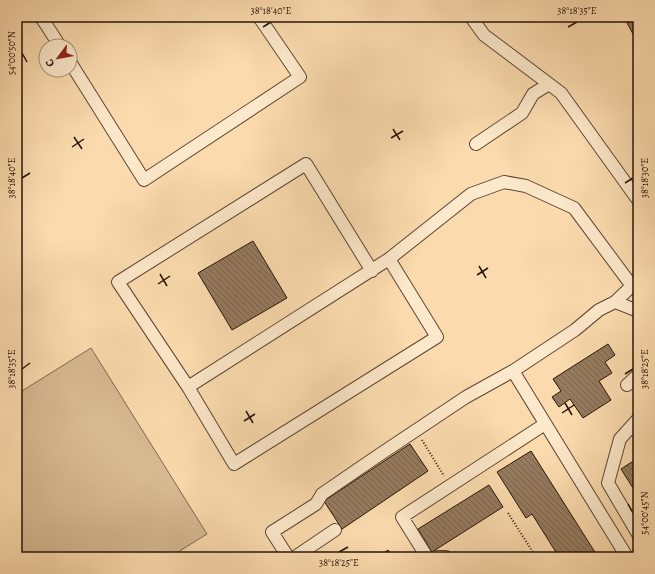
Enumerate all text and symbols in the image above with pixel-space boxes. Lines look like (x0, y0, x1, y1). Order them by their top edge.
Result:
text: 38°18'40"E (251, 4, 291, 17)
text: 38°18'35"E (557, 4, 597, 17)
text: 54°00'50"N (5, 31, 18, 75)
north arrow (38, 38, 78, 78)
text: С (42, 56, 58, 70)
text: 38°18'40"E (5, 158, 18, 198)
text: 38°18'30"E (638, 158, 651, 198)
text: 38°18'35"E (5, 349, 18, 389)
text: 38°18'25"E (638, 349, 651, 389)
text: 54°00'45"N (638, 491, 651, 535)
text: 38°18'25"E (319, 556, 359, 569)

